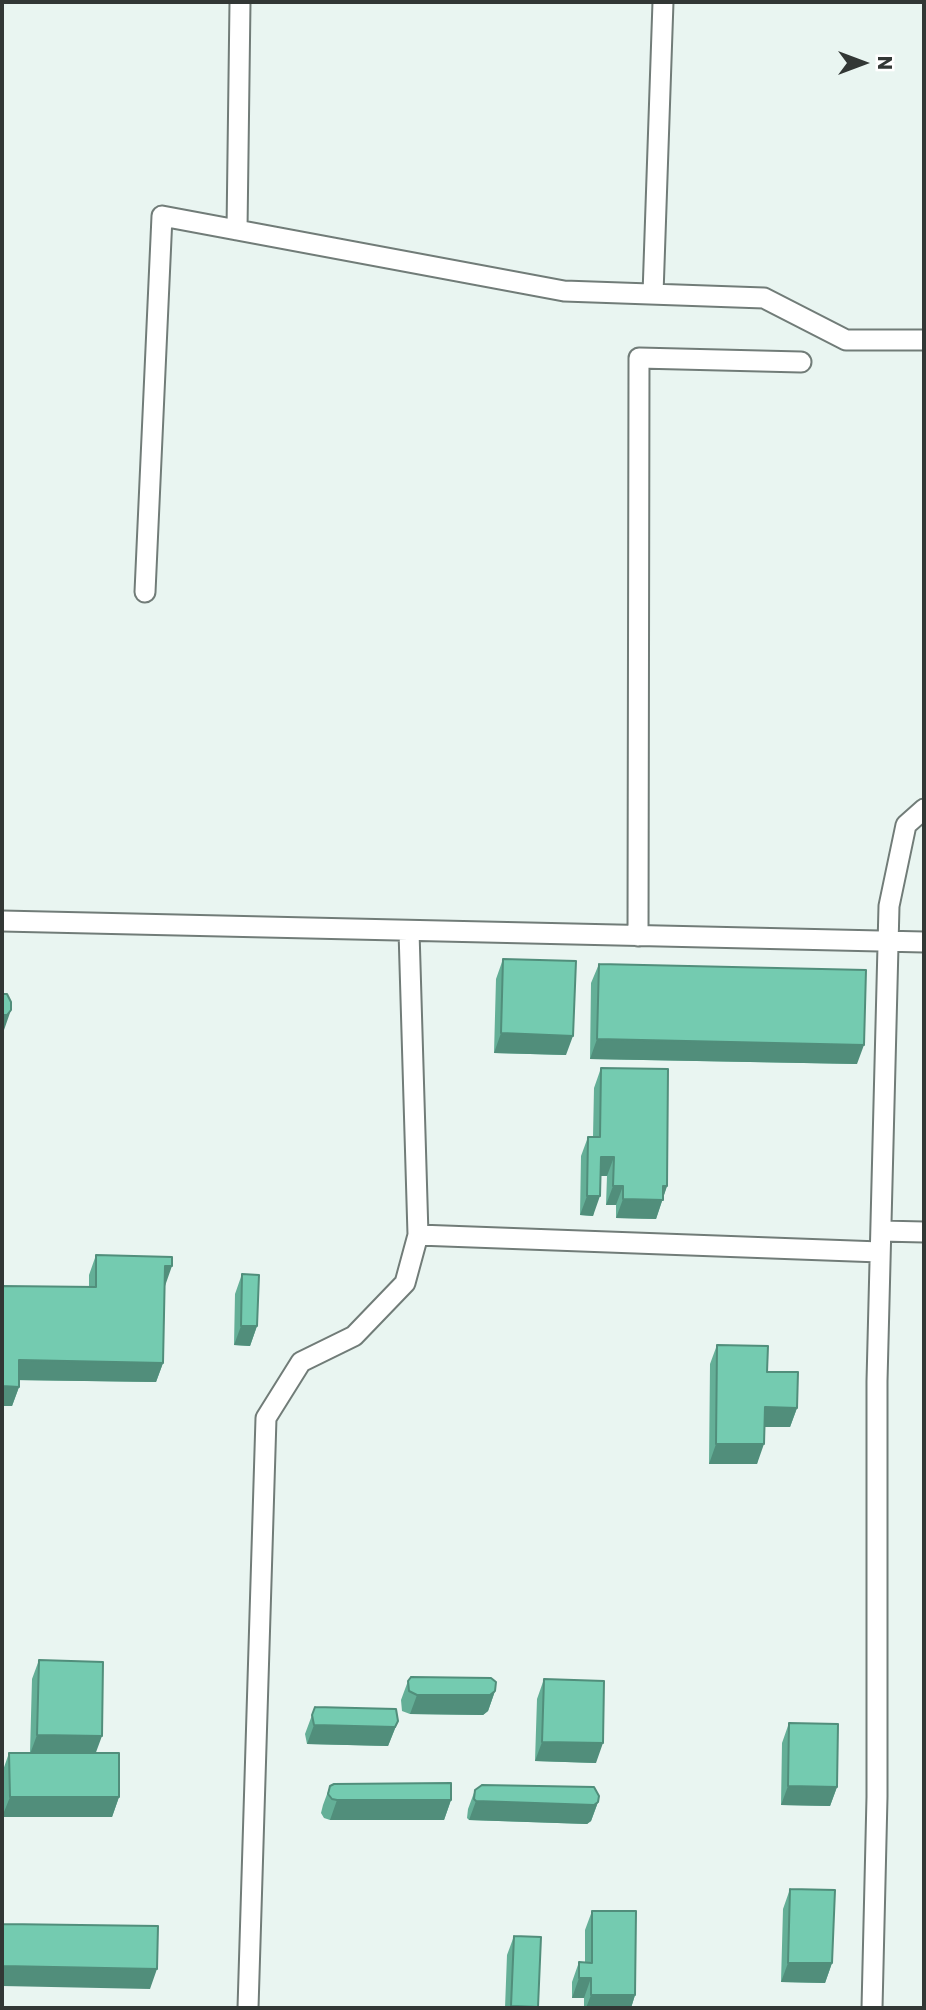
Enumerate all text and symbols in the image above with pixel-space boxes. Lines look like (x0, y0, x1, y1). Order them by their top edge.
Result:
north arrow (828, 28, 898, 98)
text: N (871, 56, 898, 70)

